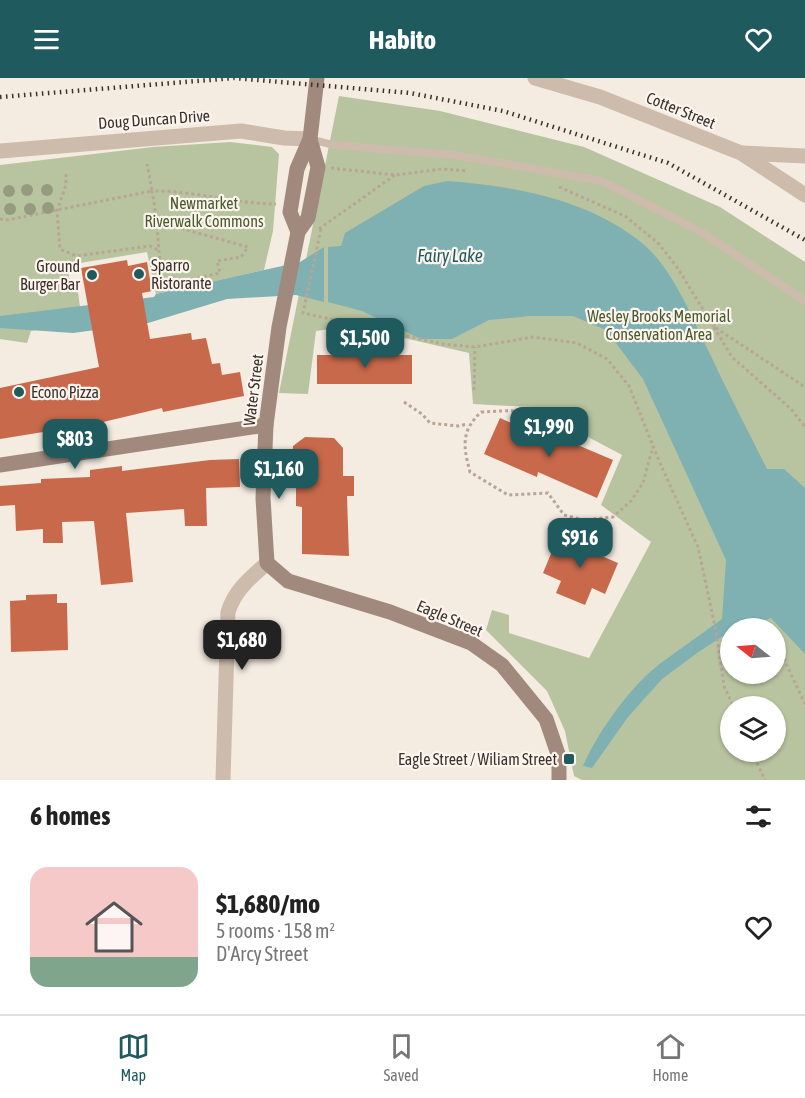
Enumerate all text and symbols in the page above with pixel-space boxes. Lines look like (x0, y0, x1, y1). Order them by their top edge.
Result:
icon: menu (30, 23, 63, 56)
icon: heart (742, 23, 775, 56)
text: Habito (369, 24, 436, 55)
street label: Cotter Street (644, 88, 719, 132)
street label: Doug Duncan Drive (97, 106, 211, 133)
park label: Newmarket Riverwalk Commons (144, 194, 264, 230)
water label: Fairy Lake (417, 245, 483, 266)
place label: Sparro Ristorante (151, 256, 212, 292)
place label: Ground Burger Bar (20, 257, 80, 294)
marker: Sparro Ristorante (132, 267, 146, 281)
marker: Ground Burger Bar (85, 268, 99, 282)
park label: Wesley Brooks Memorial Conservation Area (587, 307, 731, 343)
pin: $1,500 (316, 318, 414, 369)
text: $1,500 (340, 326, 390, 349)
street label: Water Street (240, 353, 266, 427)
place label: Econo Pizza (31, 383, 99, 401)
marker: Econo Pizza (12, 385, 26, 399)
pin: $1,990 (500, 407, 598, 458)
text: $1,990 (524, 415, 574, 438)
pin: $803 (39, 419, 111, 470)
text: $803 (57, 427, 93, 450)
pin: $1,160 (230, 449, 328, 500)
text: $1,160 (254, 457, 304, 480)
pin: $916 (544, 518, 616, 569)
text: $916 (562, 526, 598, 549)
street label: Eagle Street (414, 596, 486, 641)
north arrow (720, 618, 786, 684)
map controls (720, 618, 786, 762)
pin: $1,680 (193, 620, 291, 671)
text: $1,680 (217, 628, 267, 651)
button: layers (720, 696, 786, 762)
place label: Eagle Street / Wiliam Street (398, 750, 557, 769)
marker: Eagle Street / Wiliam Street (562, 752, 576, 766)
icon: filters (742, 800, 775, 833)
text: 6 homes (30, 801, 110, 831)
text: $1,680/mo (216, 889, 320, 919)
icon: home (78, 891, 150, 963)
icon: heart (742, 911, 775, 944)
text: 5 rooms · 158 m² (216, 919, 335, 942)
text: D'Arcy Street (216, 942, 308, 965)
tab: Map (117, 1030, 150, 1084)
tab: Saved (384, 1030, 419, 1084)
tab: Home (653, 1030, 688, 1084)

